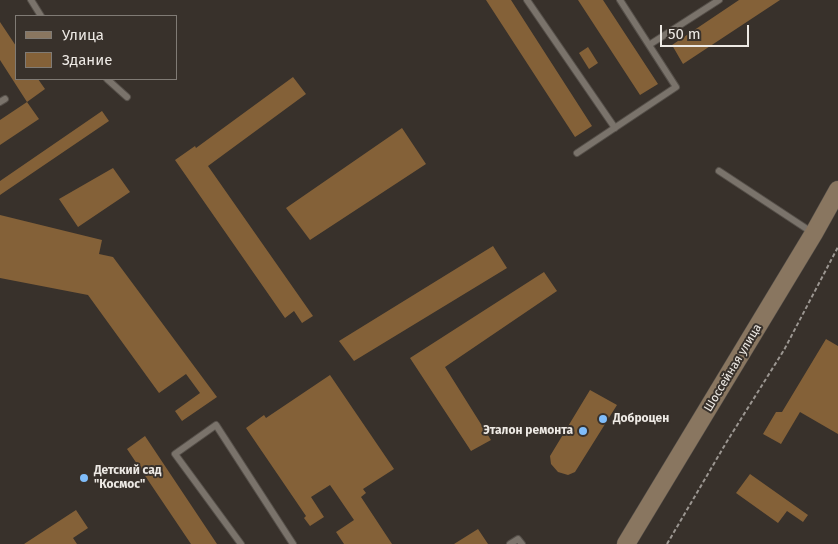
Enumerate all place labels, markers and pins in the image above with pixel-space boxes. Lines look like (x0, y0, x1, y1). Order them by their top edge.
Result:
place label: Доброцен (613, 412, 669, 426)
marker: Доброцен (597, 413, 609, 425)
place label: Эталон ремонта (483, 424, 573, 438)
marker: Эталон ремонта (577, 425, 589, 437)
place label: Детский сад "Космос" (94, 464, 161, 492)
marker: Детский сад "Космос" (78, 472, 90, 484)

